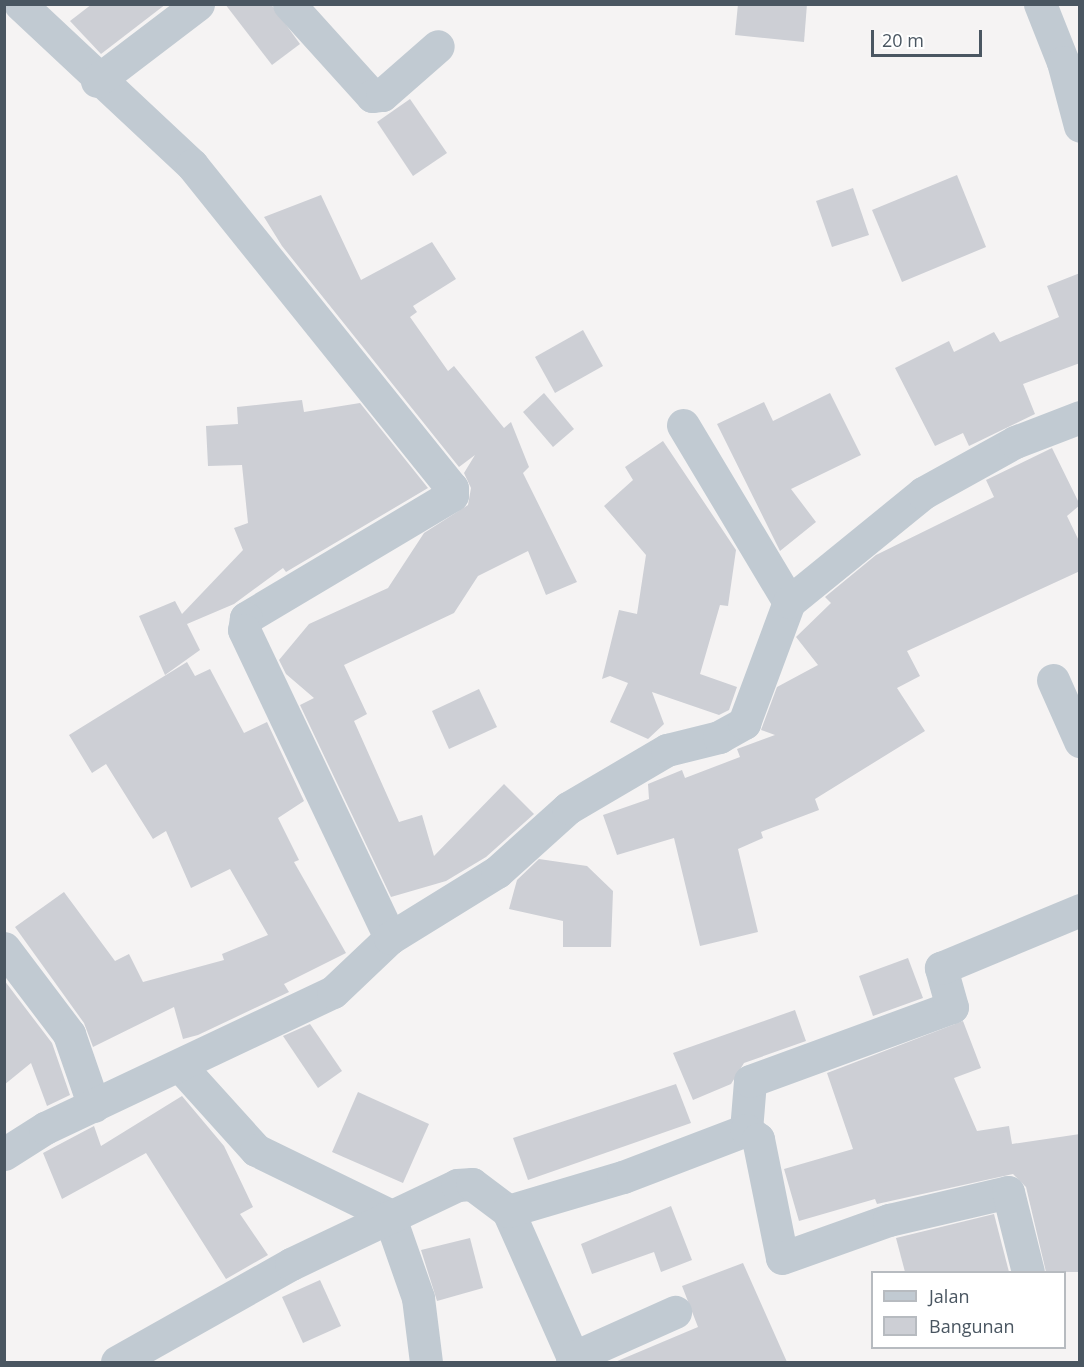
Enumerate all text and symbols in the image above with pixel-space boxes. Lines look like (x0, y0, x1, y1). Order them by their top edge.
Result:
scale bar (874, 18, 985, 56)
text: 20 m (882, 28, 924, 52)
legend (871, 1271, 1066, 1349)
text: Jalan (929, 1284, 969, 1308)
text: Bangunan (929, 1314, 1015, 1338)

